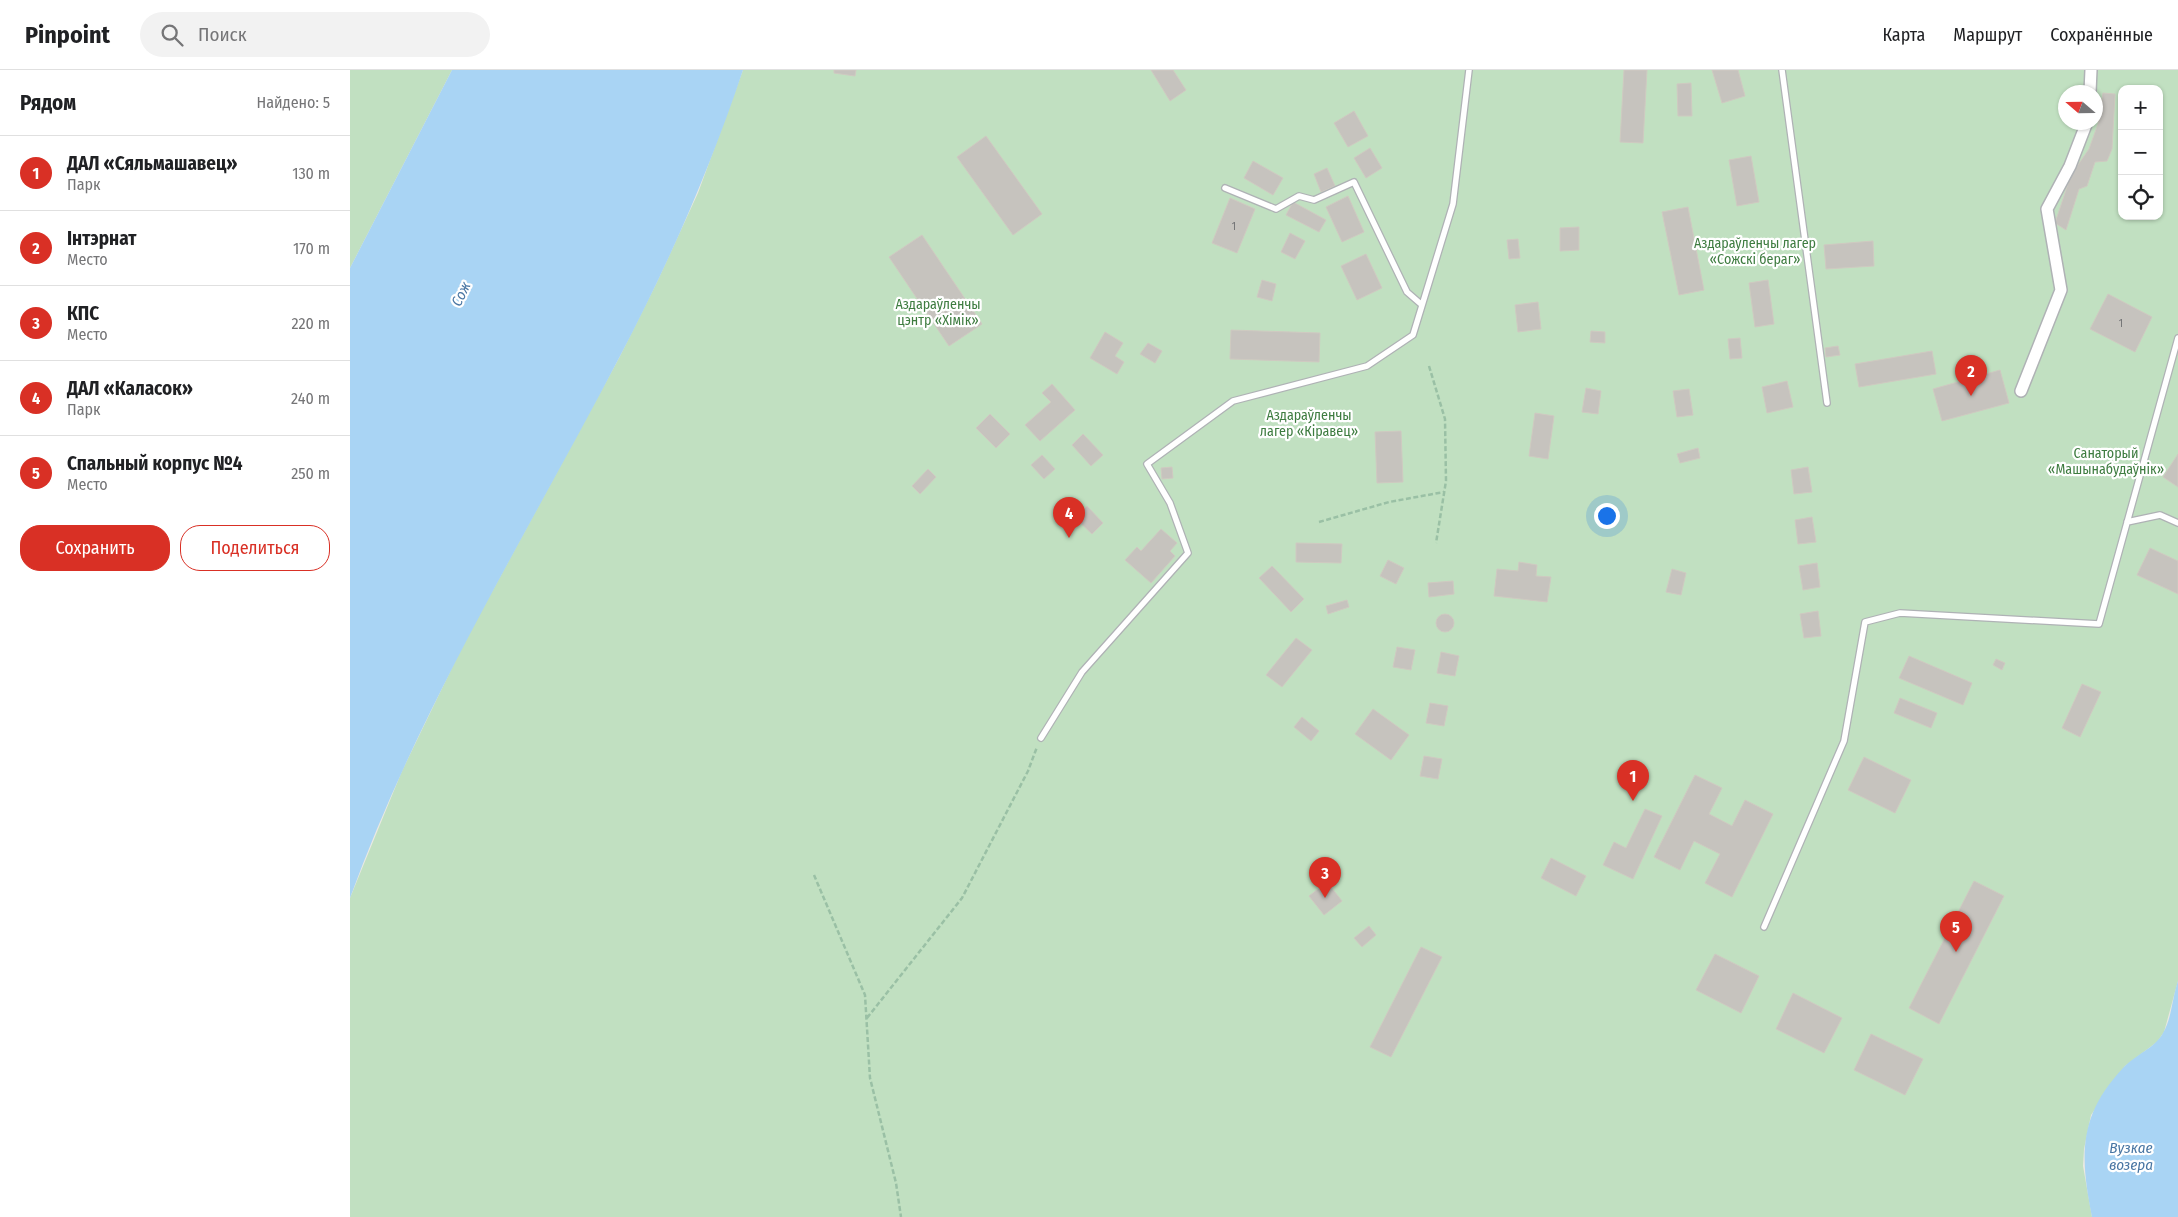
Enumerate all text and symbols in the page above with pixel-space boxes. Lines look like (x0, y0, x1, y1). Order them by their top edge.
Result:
search box (140, 12, 490, 57)
text: Pinpoint (25, 21, 110, 49)
icon: search (158, 21, 186, 49)
text: Поиск (198, 23, 247, 46)
text: Карта (1882, 24, 1925, 46)
text: Маршрут (1953, 24, 2022, 46)
text: Сохранённые (2050, 24, 2153, 46)
north arrow (2058, 85, 2103, 130)
map controls (2118, 85, 2163, 220)
button: + (2118, 85, 2163, 130)
text: Рядом (20, 90, 76, 116)
text: Найдено: 5 (256, 93, 330, 112)
button: − (2118, 130, 2163, 175)
text: ДАЛ «Сяльмашавец» (67, 152, 237, 175)
text: 1 (33, 164, 39, 183)
text: 130 m (292, 164, 330, 183)
text: Парк (67, 175, 101, 194)
button: locate (2118, 175, 2163, 220)
house number: 1 (1232, 220, 1236, 233)
text: Інтэрнат (67, 227, 136, 250)
park label: Аздараўленчы лагер «Сожскі бераг» (1694, 235, 1816, 268)
text: 2 (32, 239, 40, 258)
text: 170 m (293, 239, 330, 258)
text: Место (67, 250, 108, 269)
water label: Сож (447, 279, 475, 309)
park label: Аздараўленчы цэнтр «Хімік» (895, 296, 981, 329)
text: КПС (67, 302, 99, 325)
text: 3 (32, 314, 40, 333)
text: 220 m (291, 314, 330, 333)
house number: 1 (2119, 317, 2123, 330)
text: Место (67, 325, 108, 344)
pin: 2 (1955, 355, 1987, 396)
text: ДАЛ «Каласок» (67, 377, 193, 400)
text: 4 (32, 389, 40, 408)
text: 240 m (291, 389, 330, 408)
text: Парк (67, 400, 101, 419)
park label: Аздараўленчы лагер «Кіравец» (1260, 407, 1358, 440)
park label: Санаторый «Машынабудаўнік» (2048, 445, 2164, 478)
text: Спальный корпус №4 (67, 452, 243, 475)
text: 5 (32, 464, 40, 483)
text: 250 m (291, 464, 330, 483)
text: Место (67, 475, 108, 494)
pin: 4 (1053, 497, 1085, 538)
your location (1594, 503, 1620, 529)
button: Сохранить (20, 525, 170, 571)
button: Поделиться (180, 525, 330, 571)
pin: 1 (1617, 760, 1649, 801)
pin: 3 (1309, 857, 1341, 898)
pin: 5 (1940, 911, 1972, 952)
water label: Вузкае возера (2109, 1139, 2153, 1174)

